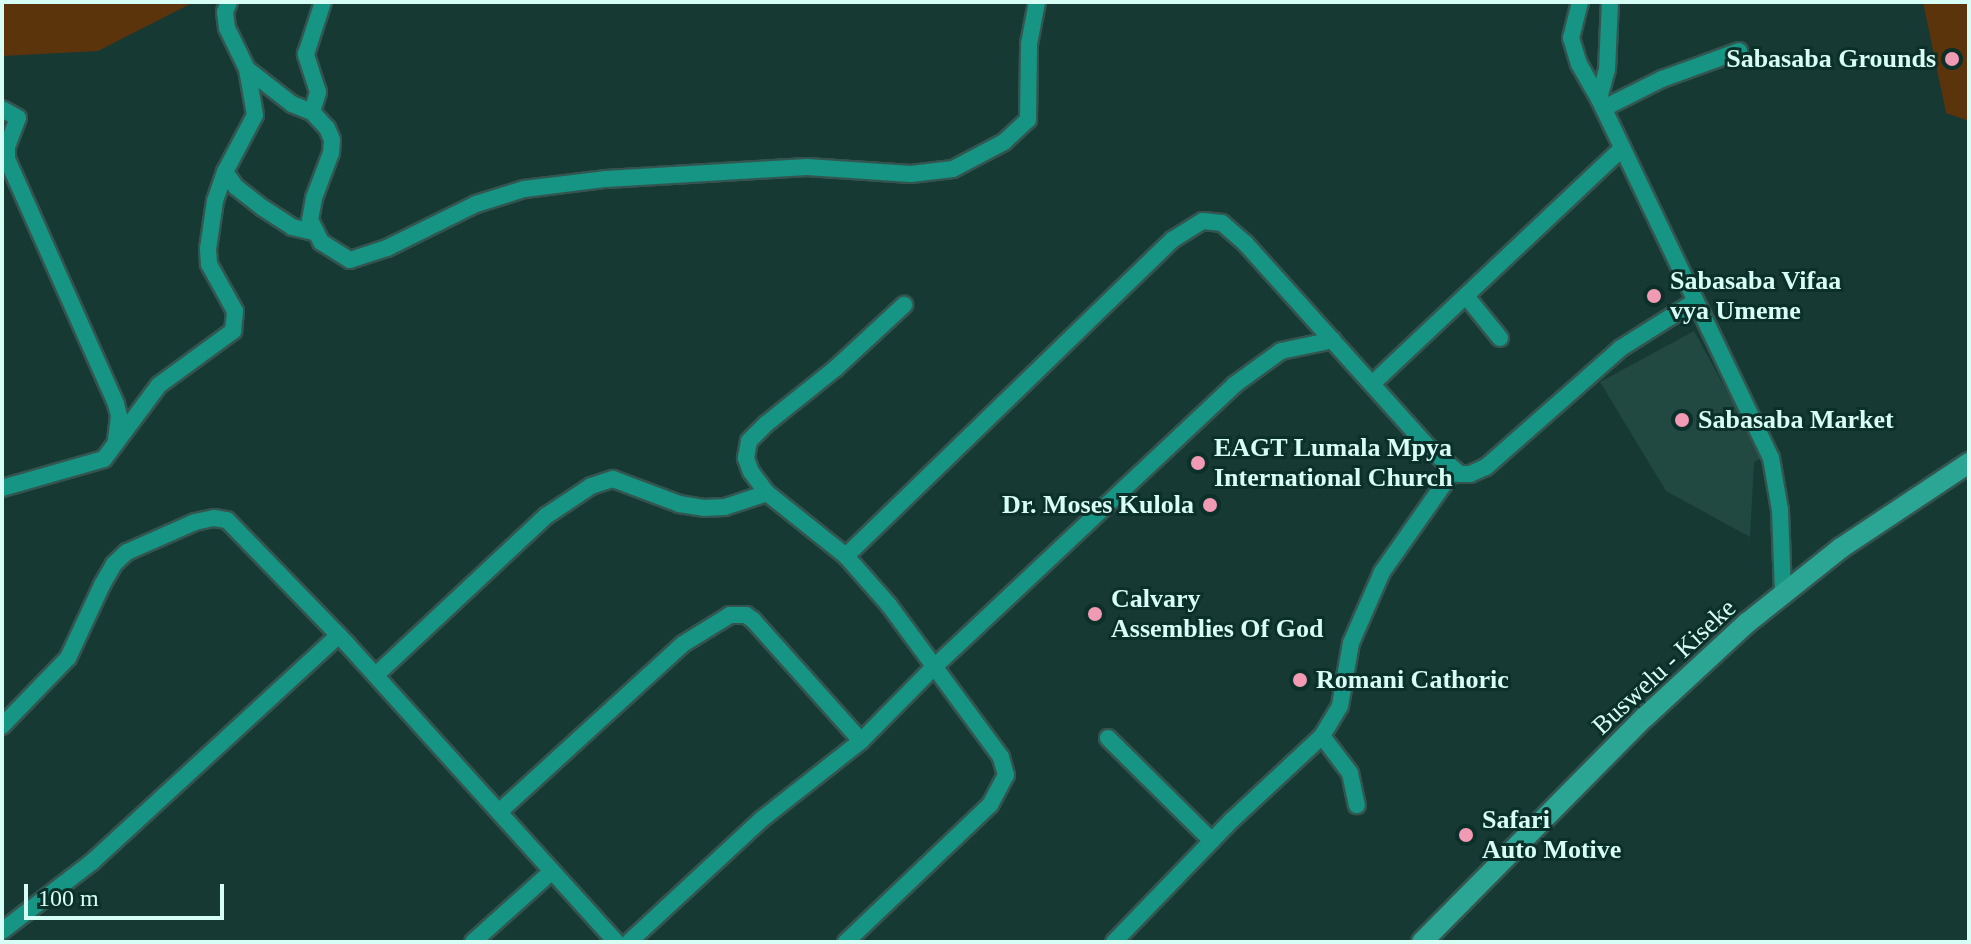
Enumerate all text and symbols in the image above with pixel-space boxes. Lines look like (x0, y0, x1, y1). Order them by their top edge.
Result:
place label: Sabasaba Grounds (1726, 43, 1936, 75)
marker: Sabasaba Grounds (1943, 50, 1961, 68)
place label: Sabasaba Vifaa vya Umeme (1670, 265, 1842, 326)
marker: Sabasaba Vifaa vya Umeme (1645, 287, 1663, 305)
place label: Sabasaba Market (1698, 404, 1894, 436)
marker: Sabasaba Market (1673, 411, 1691, 429)
place label: EAGT Lumala Mpya International Church (1214, 432, 1453, 494)
marker: EAGT Lumala Mpya International Church (1189, 454, 1207, 472)
place label: Dr. Moses Kulola (1002, 489, 1194, 521)
marker: Dr. Moses Kulola (1201, 496, 1219, 514)
place label: Calvary Assemblies Of God (1111, 583, 1323, 644)
street label: Buswelu - Kiseke (1586, 593, 1742, 741)
marker: Calvary Assemblies Of God (1086, 605, 1104, 623)
place label: Romani Cathoric (1316, 664, 1509, 696)
marker: Romani Cathoric (1291, 671, 1309, 689)
place label: Safari Auto Motive (1482, 804, 1621, 866)
marker: Safari Auto Motive (1457, 826, 1475, 844)
scale bar (28, 868, 228, 918)
text: 100 m (38, 885, 99, 911)

